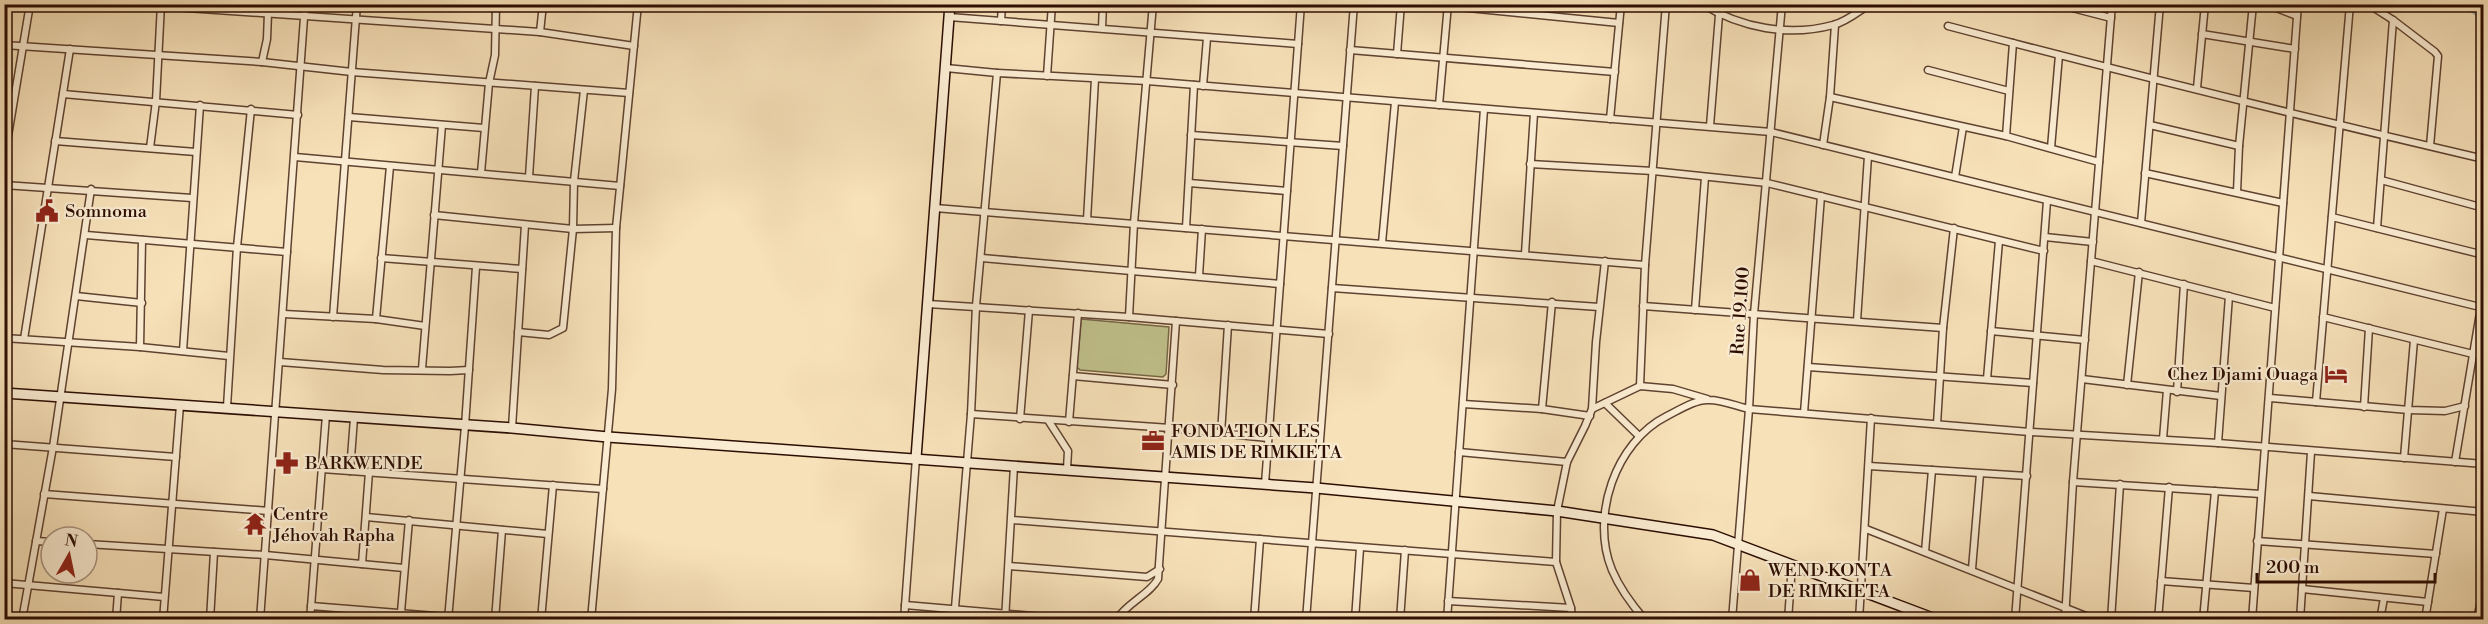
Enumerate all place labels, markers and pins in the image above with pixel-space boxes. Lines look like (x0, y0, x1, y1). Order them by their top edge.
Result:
public building icon: Somnoma (34, 198, 60, 224)
place label: Somnoma (65, 200, 148, 223)
hotel icon: Chez Djami Ouaga (2323, 361, 2349, 387)
place label: Chez Djami Ouaga (2167, 363, 2319, 386)
place label: FONDATION LES AMIS DE RIMKIETA (1170, 420, 1343, 464)
office icon: FONDATION LES AMIS DE RIMKIETA (1140, 428, 1166, 454)
pharmacy icon: BARKWENDE (274, 450, 300, 476)
place label: BARKWENDE (304, 452, 423, 475)
place label: Centre Jéhovah Rapha (272, 503, 396, 547)
temple icon: Centre Jéhovah Rapha (242, 511, 268, 537)
place label: WEND KONTA DE RIMKIETA (1767, 559, 1893, 603)
shop icon: WEND KONTA DE RIMKIETA (1737, 567, 1763, 593)

